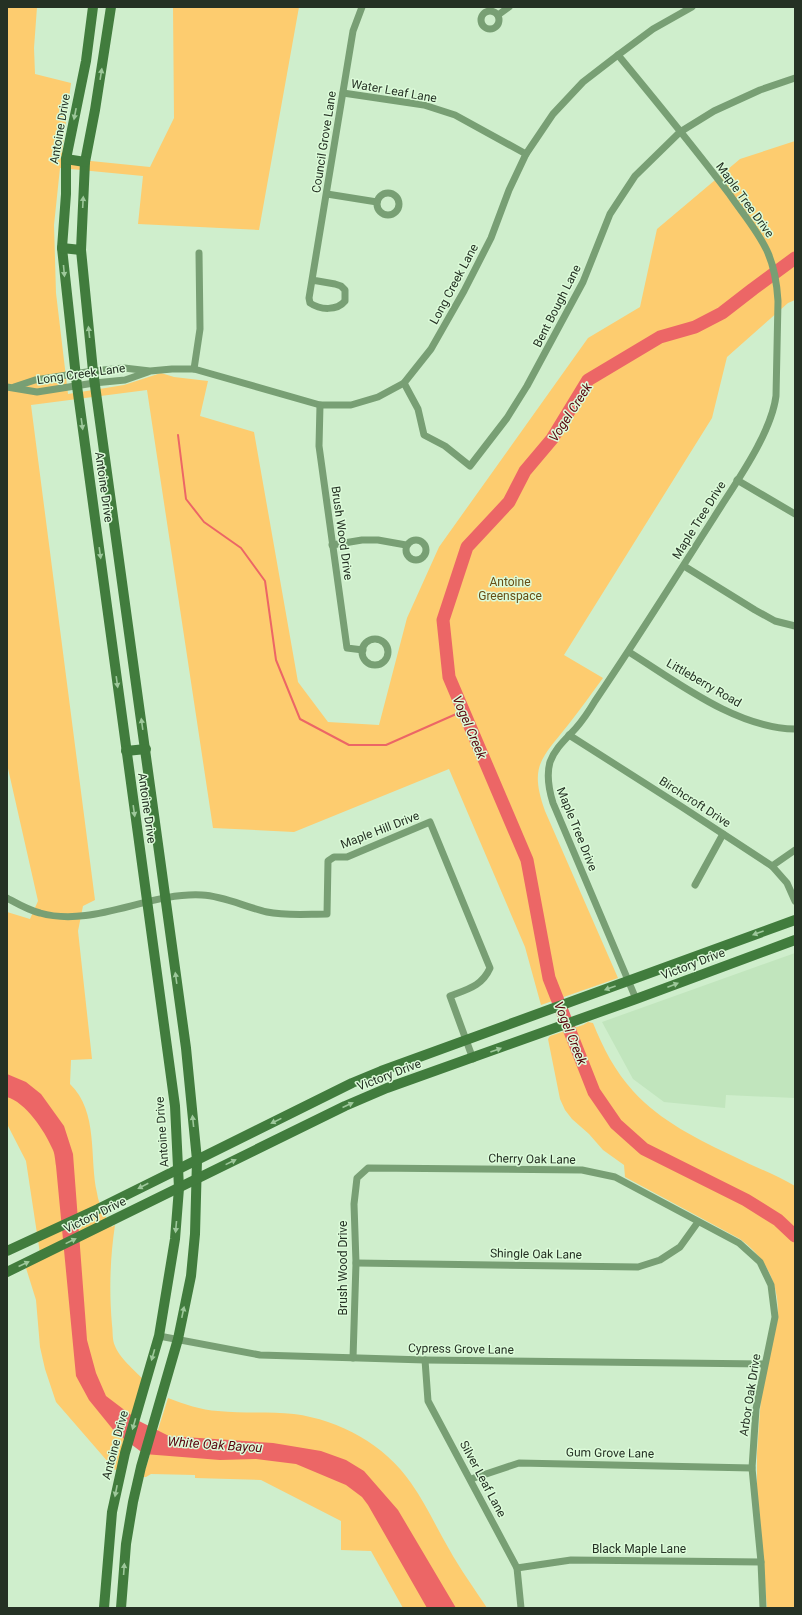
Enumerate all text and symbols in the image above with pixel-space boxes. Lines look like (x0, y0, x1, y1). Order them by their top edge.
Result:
one-way arrow (98, 68, 104, 80)
street label: Water Leaf Lane (350, 77, 438, 105)
street label: Council Grove Lane (309, 90, 339, 194)
street label: Antoine Drive (47, 93, 73, 165)
one-way arrow (72, 108, 78, 121)
street label: Maple Tree Drive (713, 160, 777, 240)
one-way arrow (80, 196, 87, 208)
street label: Long Creek Lane (427, 241, 481, 327)
street label: Bent Bough Lane (530, 262, 584, 350)
one-way arrow (60, 265, 67, 277)
one-way arrow (86, 326, 92, 338)
street label: Long Creek Lane (36, 361, 126, 387)
water label: Vogel Creek (546, 380, 595, 444)
one-way arrow (79, 418, 85, 430)
street label: Antoine Drive (92, 451, 116, 523)
street label: Maple Tree Drive (669, 479, 729, 561)
street label: Brush Wood Drive (328, 485, 356, 581)
one-way arrow (97, 547, 103, 559)
park label: Antoine Greenspace (478, 575, 542, 603)
street label: Littleberry Road (664, 656, 744, 710)
one-way arrow (114, 676, 120, 688)
water label: Vogel Creek (450, 693, 490, 762)
one-way arrow (139, 718, 145, 730)
street label: Antoine Drive (135, 772, 159, 844)
street label: Birchcroft Drive (657, 774, 733, 830)
street label: Maple Tree Drive (554, 785, 600, 873)
one-way arrow (131, 805, 137, 817)
street label: Maple Hill Drive (339, 809, 421, 851)
one-way arrow (752, 931, 764, 937)
street label: Victory Drive (659, 945, 727, 983)
one-way arrow (173, 972, 179, 984)
one-way arrow (667, 982, 679, 988)
one-way arrow (604, 985, 616, 991)
water label: Vogel Creek (551, 999, 590, 1068)
one-way arrow (490, 1047, 502, 1053)
street label: Victory Drive (355, 1056, 423, 1094)
street label: Antoine Drive (153, 1096, 171, 1168)
one-way arrow (342, 1102, 353, 1108)
one-way arrow (190, 1115, 196, 1127)
one-way arrow (270, 1118, 282, 1124)
street label: Cherry Oak Lane (488, 1151, 576, 1167)
one-way arrow (226, 1159, 237, 1166)
one-way arrow (138, 1183, 149, 1189)
street label: Victory Drive (62, 1194, 128, 1236)
one-way arrow (173, 1221, 179, 1233)
street label: Brush Wood Drive (336, 1221, 350, 1315)
one-way arrow (65, 1238, 76, 1244)
street label: Shingle Oak Lane (490, 1246, 582, 1262)
one-way arrow (19, 1261, 30, 1267)
one-way arrow (181, 1306, 187, 1318)
street label: Cypress Grove Lane (408, 1341, 514, 1357)
one-way arrow (150, 1349, 156, 1361)
street label: Arbor Oak Drive (737, 1353, 763, 1437)
street label: Antoine Drive (99, 1409, 131, 1481)
one-way arrow (131, 1418, 137, 1430)
water label: White Oak Bayou (167, 1434, 263, 1455)
street label: Silver Leaf Lane (457, 1438, 509, 1520)
street label: Gum Grove Lane (566, 1445, 654, 1461)
one-way arrow (113, 1485, 119, 1497)
street label: Black Maple Lane (592, 1542, 686, 1556)
one-way arrow (121, 1563, 128, 1575)

